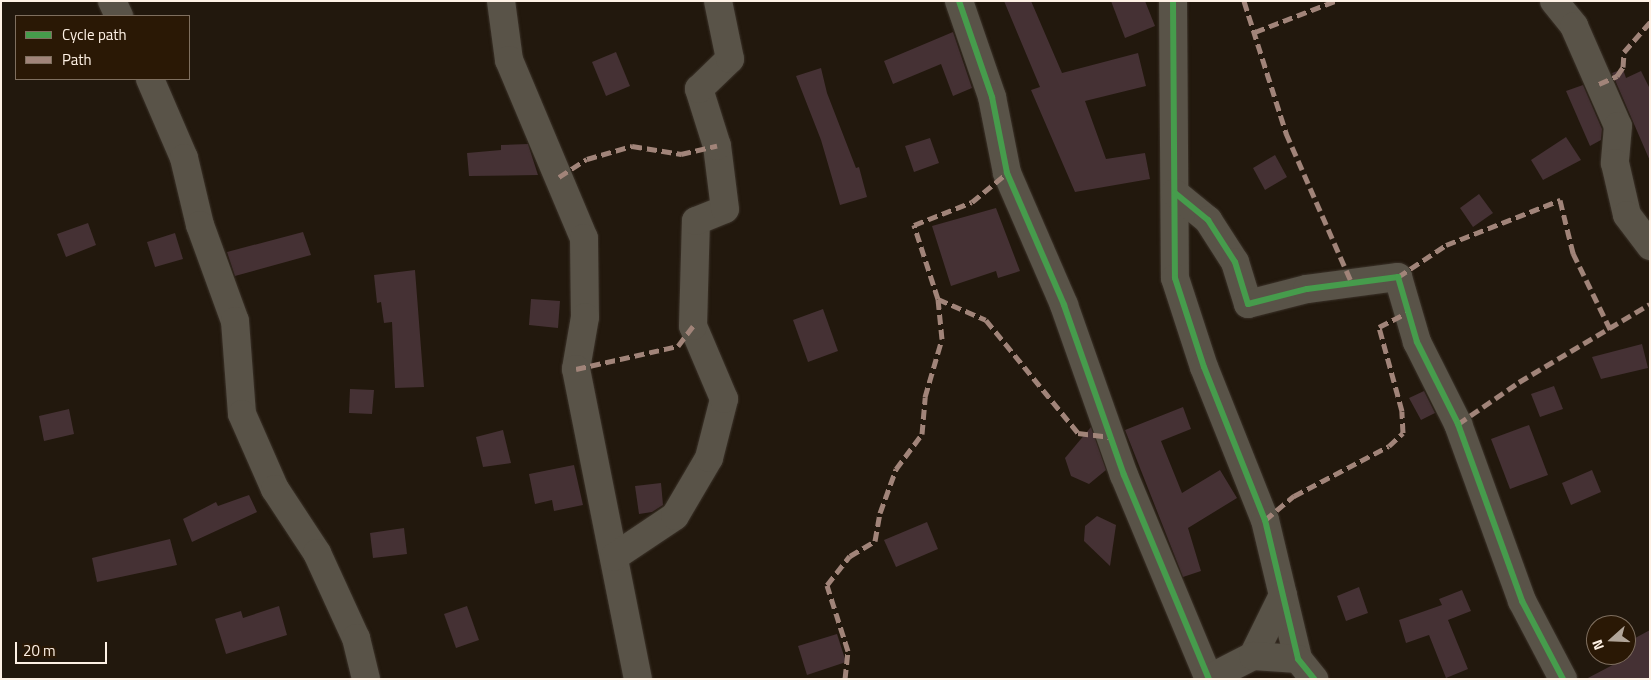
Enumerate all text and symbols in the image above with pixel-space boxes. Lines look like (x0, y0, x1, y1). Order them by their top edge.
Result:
legend (15, 15, 190, 80)
text: Cycle path (62, 23, 127, 46)
text: Path (62, 48, 92, 71)
north arrow (1586, 615, 1636, 665)
scale bar (18, 632, 110, 664)
text: N (1586, 637, 1609, 653)
text: 20 m (23, 639, 56, 662)

